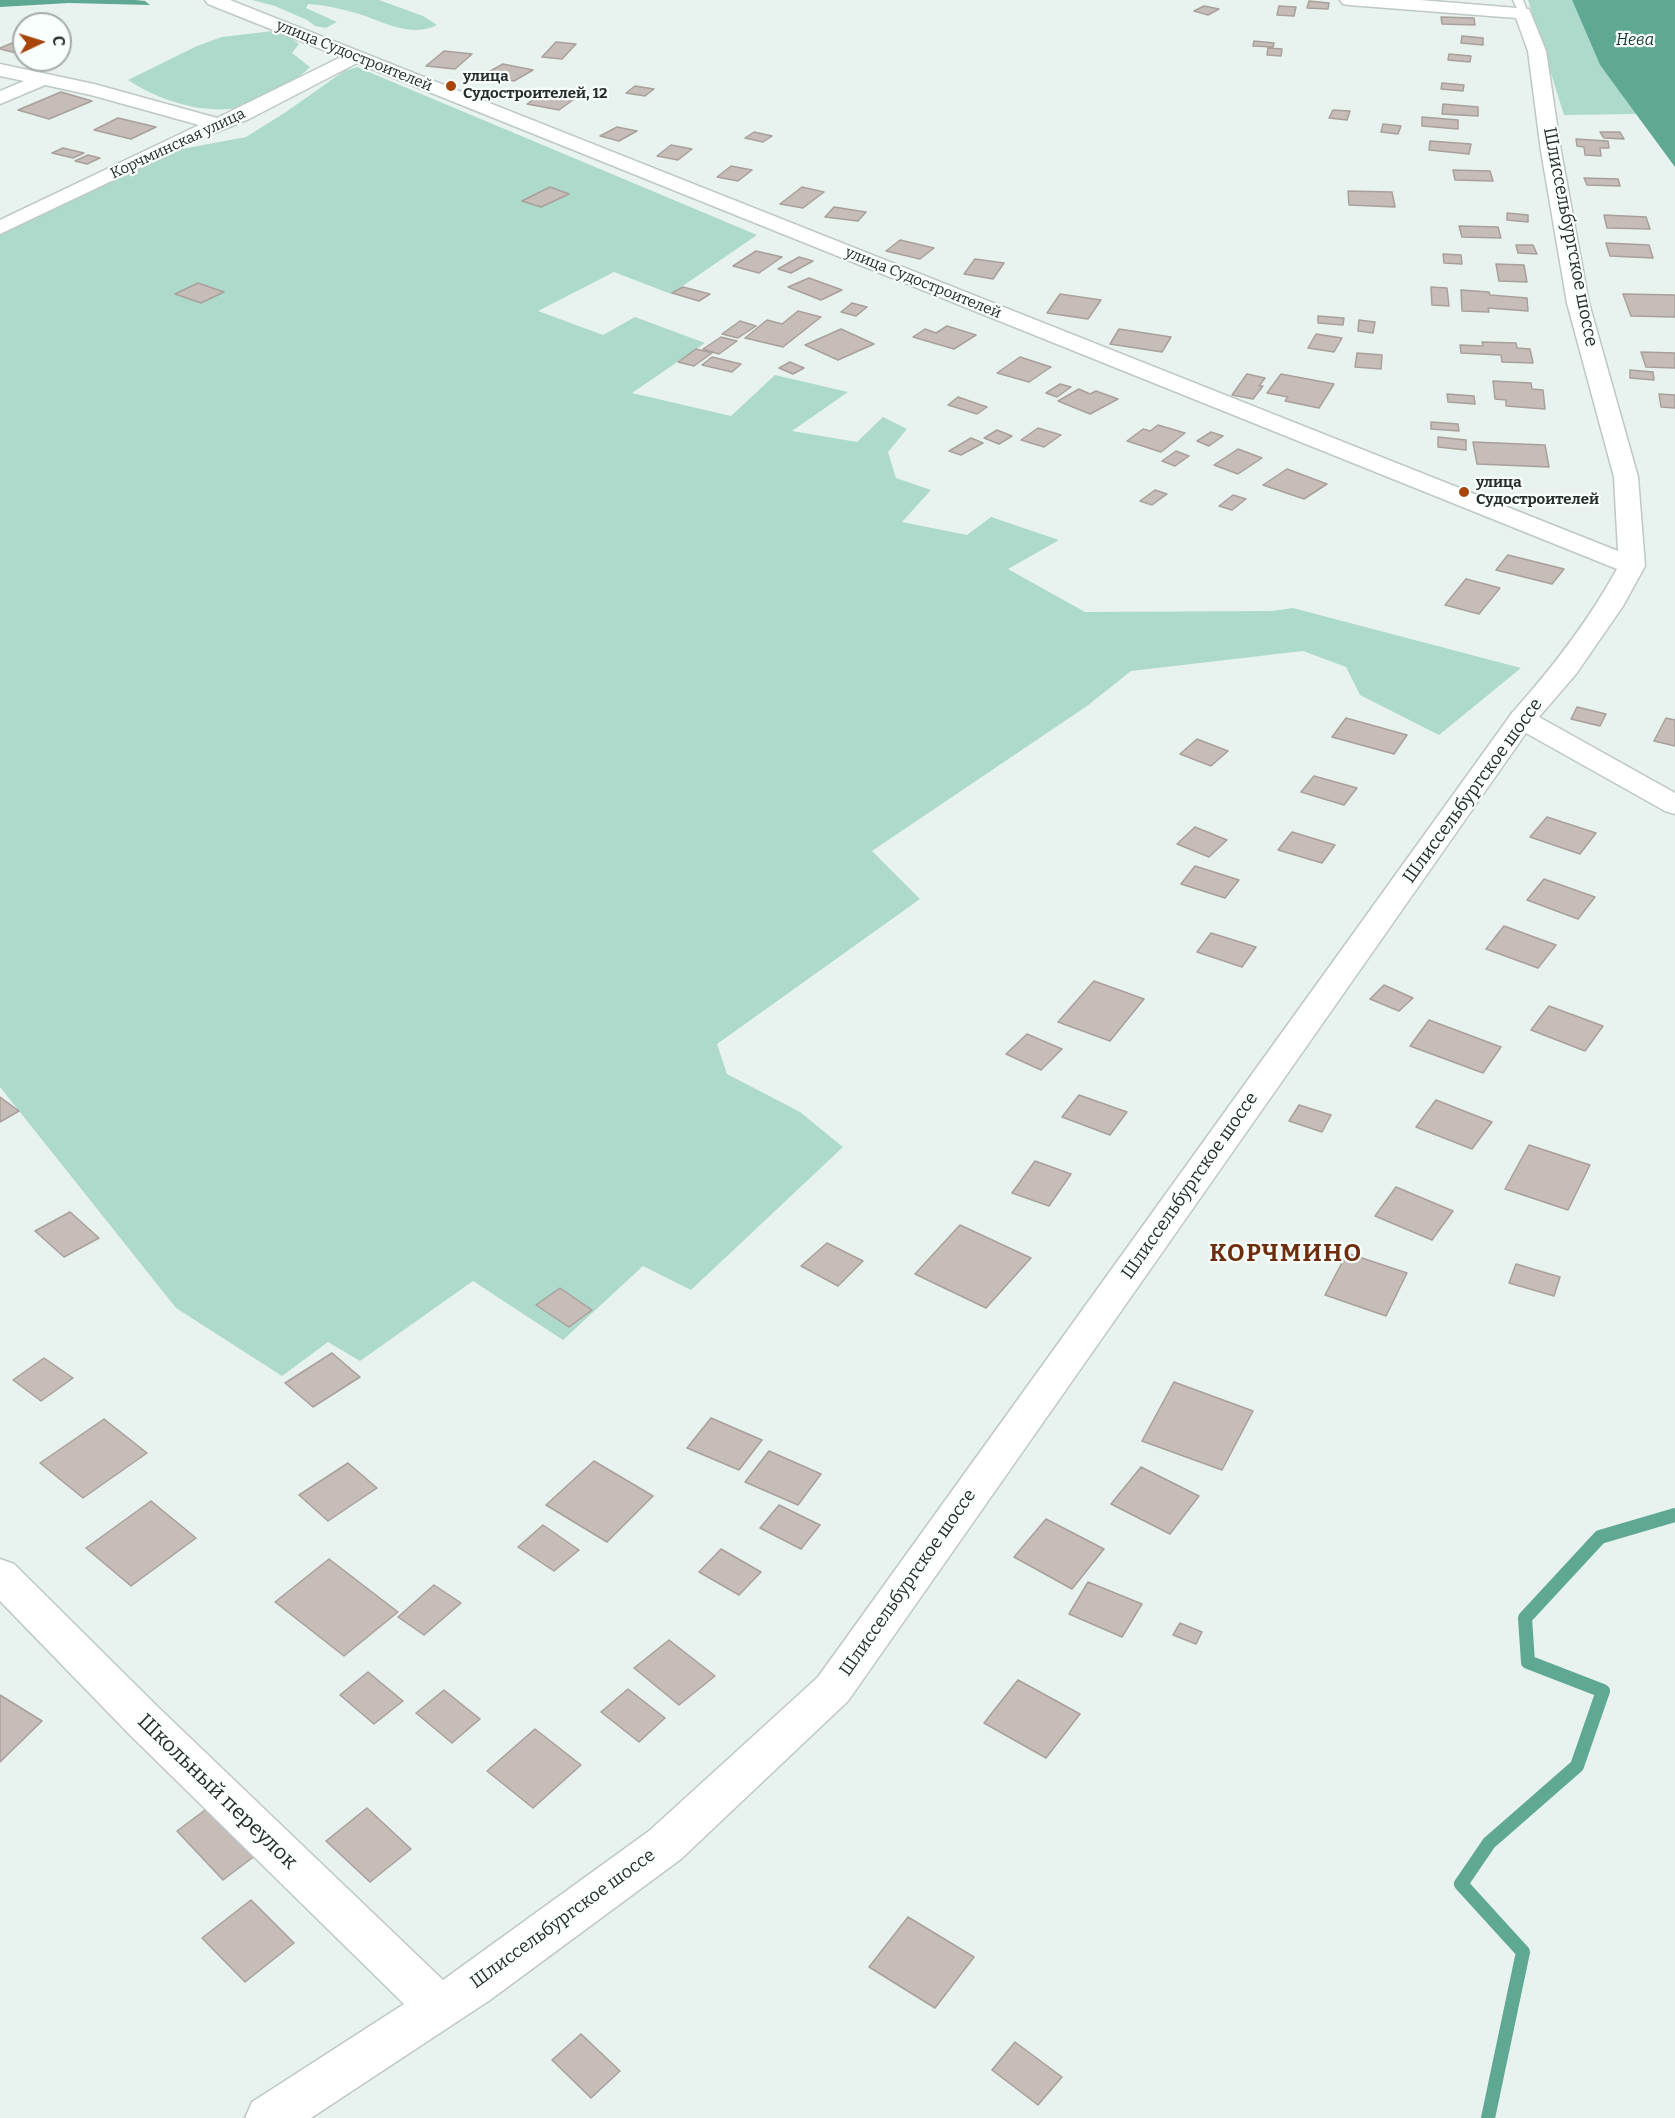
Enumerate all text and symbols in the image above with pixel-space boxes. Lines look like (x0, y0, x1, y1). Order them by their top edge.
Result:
north arrow (12, 12, 72, 72)
street label: улица Судостроителей (273, 16, 435, 96)
water label: Нева (1616, 31, 1654, 51)
text: С (49, 35, 68, 47)
place label: улица Судостроителей, 12 (463, 68, 607, 103)
marker: улица Судостроителей, 12 (444, 79, 458, 93)
street label: Корчминская улица (108, 105, 248, 183)
street label: Шлиссельбургское шоссе (1538, 125, 1602, 349)
street label: улица Судостроителей (842, 243, 1004, 323)
place label: улица Судостроителей (1476, 474, 1599, 509)
marker: улица Судостроителей (1457, 485, 1471, 499)
street label: Шлиссельбургское шоссе (1399, 694, 1547, 888)
street label: Шлиссельбургское шоссе (1117, 1088, 1263, 1284)
district label: КОРЧМИНО (1209, 1240, 1363, 1268)
street label: Шлиссельбургское шоссе (835, 1485, 981, 1681)
street label: Школьный переулок (132, 1709, 302, 1875)
street label: Шлиссельбургское шоссе (466, 1845, 660, 1993)

